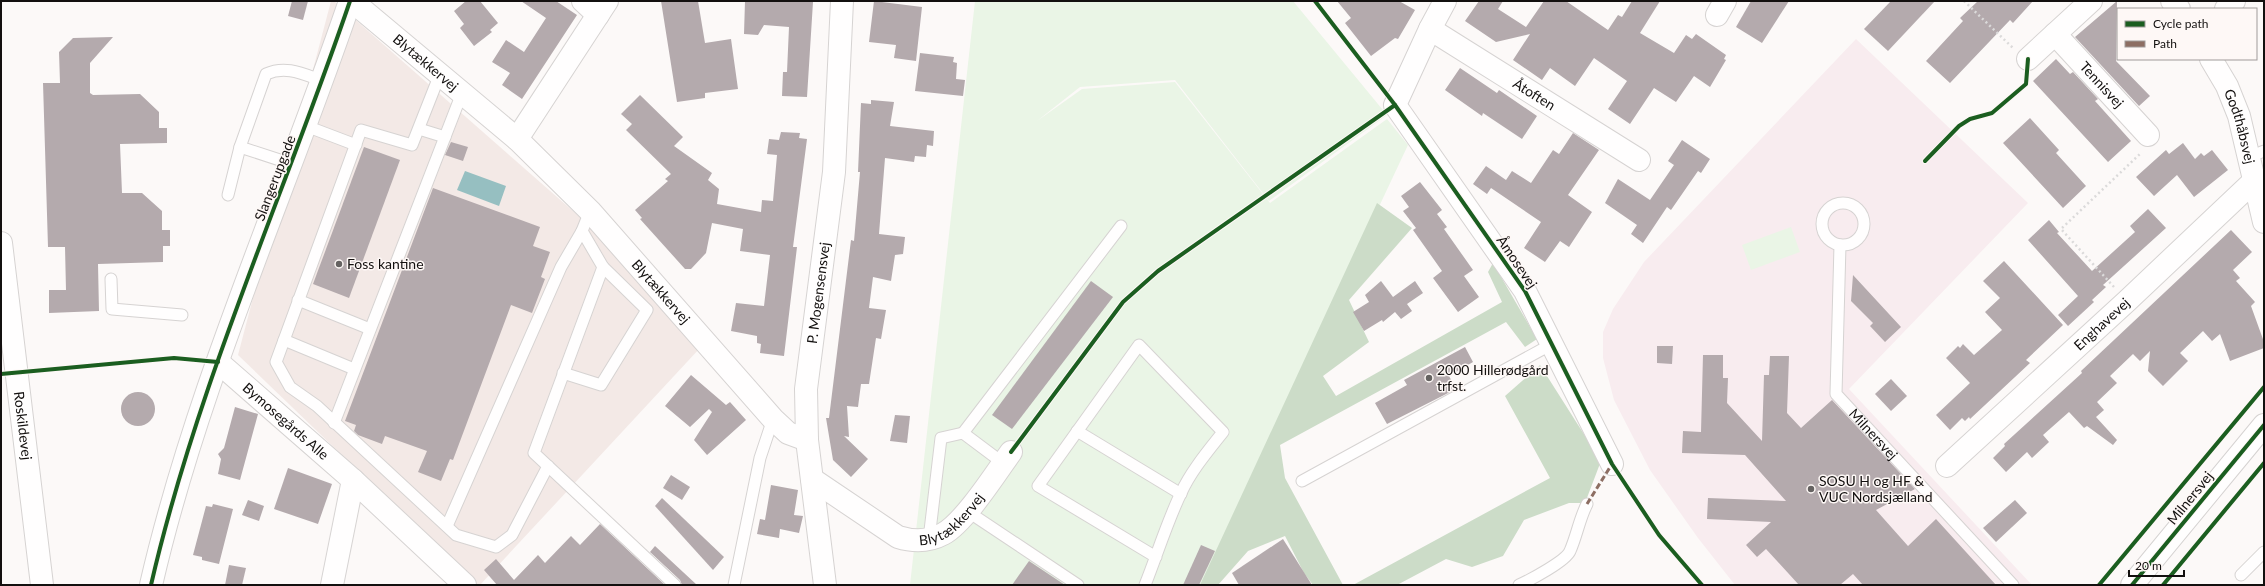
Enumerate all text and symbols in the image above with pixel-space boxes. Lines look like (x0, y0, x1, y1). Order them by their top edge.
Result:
legend (2117, 8, 2257, 60)
text: Cycle path (2153, 16, 2208, 31)
street label: Blytækkervej (390, 30, 462, 94)
text: Path (2153, 36, 2177, 51)
street label: Tennisvej (2077, 58, 2128, 111)
street label: Åtoften (1510, 74, 1559, 113)
street label: Godthåbsvej (2221, 86, 2259, 166)
street label: Slangerupgade (250, 133, 299, 223)
street label: Åmosevej (1494, 232, 1541, 291)
street label: P. Mogensensvej (803, 241, 833, 345)
place label: Foss kantine (347, 255, 424, 272)
street label: Blytækkervej (629, 256, 694, 327)
marker: Foss kantine (334, 259, 344, 269)
street label: Enghavevej (2070, 294, 2133, 354)
place label: 2000 Hillerødgård trfst. (1437, 361, 1549, 394)
marker: 2000 Hillerødgård trfst. (1424, 373, 1434, 383)
street label: Bymosegårds Alle (240, 379, 333, 463)
street label: Roskildevej (11, 390, 36, 461)
street label: Milnersvej (1846, 405, 1902, 463)
street label: Milnersvej (2163, 468, 2216, 528)
place label: SOSU H og HF & VUC Nordsjælland (1819, 472, 1933, 505)
marker: SOSU H og HF & VUC Nordsjælland (1806, 484, 1816, 494)
street label: Blytækkervej (918, 489, 987, 549)
scale bar (2129, 552, 2184, 578)
text: 20 m (2135, 558, 2162, 573)

